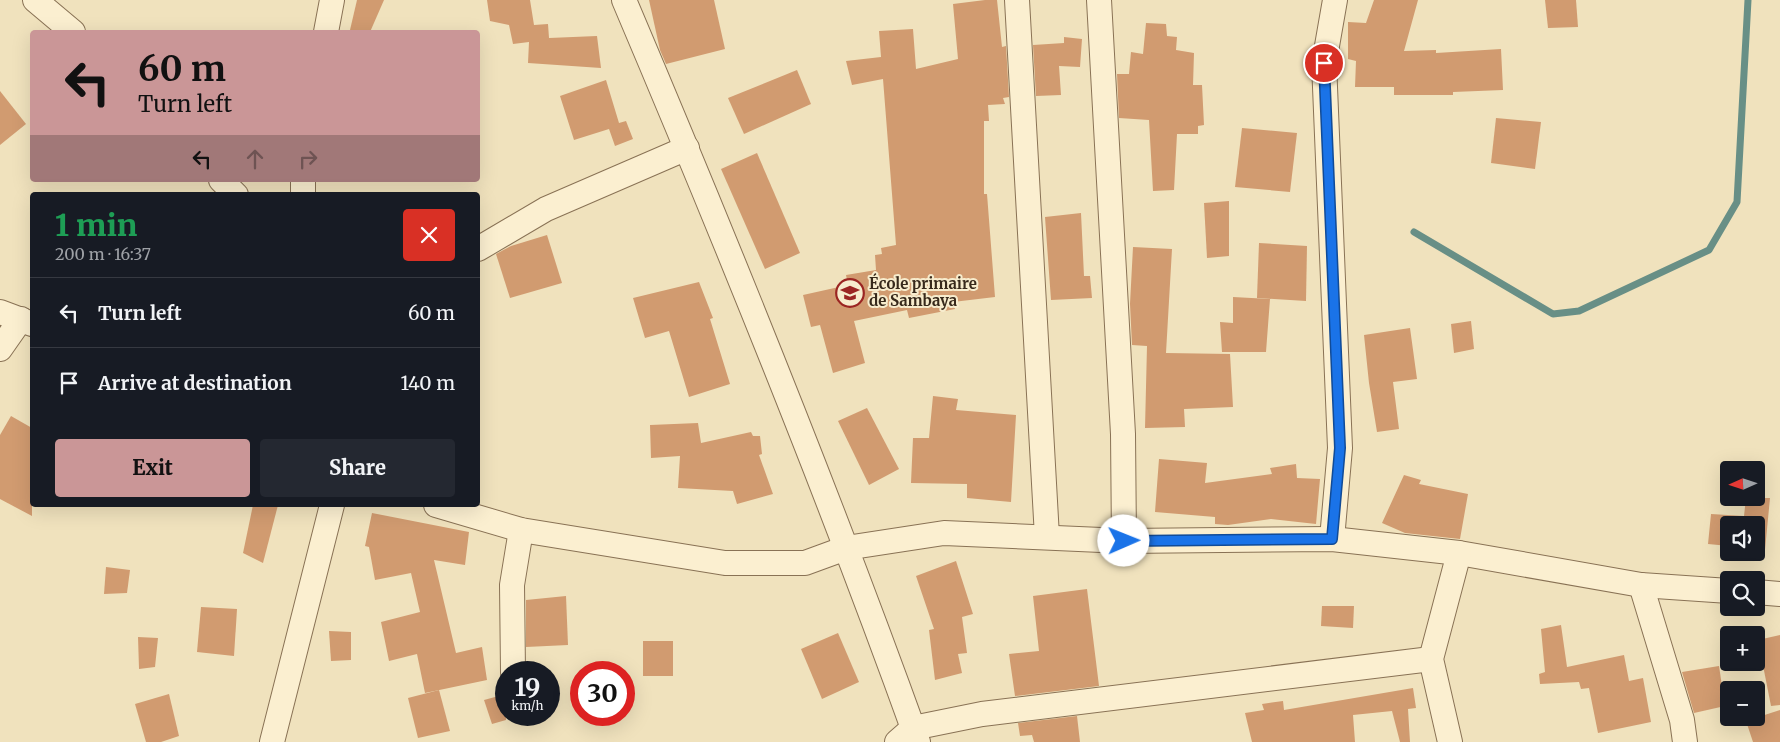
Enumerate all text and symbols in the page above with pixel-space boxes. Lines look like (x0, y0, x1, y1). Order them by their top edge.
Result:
pin (1303, 42, 1345, 84)
text: 60 m (138, 47, 226, 91)
icon: arrive (1310, 49, 1338, 77)
icon: left (55, 50, 120, 115)
text: Turn left (138, 90, 232, 118)
icon: left (188, 145, 216, 173)
icon: ahead (241, 145, 269, 173)
icon: right (294, 145, 322, 173)
text: 1 min (55, 206, 137, 244)
button: close (403, 209, 455, 261)
text: 200 m · 16:37 (55, 244, 151, 264)
place label: École primaire de Sambaya (869, 273, 977, 310)
school or university icon: École primaire de Sambaya (835, 278, 865, 308)
icon: left (55, 299, 83, 327)
text: Turn left (98, 301, 182, 325)
text: 60 m (408, 301, 455, 325)
icon: arrive (55, 369, 83, 397)
text: Arrive at destination (98, 371, 292, 395)
text: 140 m (400, 371, 455, 395)
button: Exit (55, 439, 250, 497)
button: Share (260, 439, 455, 497)
north arrow (1720, 461, 1765, 506)
map controls (1720, 461, 1765, 726)
position arrow (1097, 514, 1149, 566)
button: sound (1720, 516, 1765, 561)
button: search (1720, 571, 1765, 616)
button: + (1720, 626, 1765, 671)
speed limit sign: 30 (570, 661, 635, 726)
text: 19 (515, 671, 540, 703)
button: − (1720, 681, 1765, 726)
text: km/h (512, 698, 543, 713)

